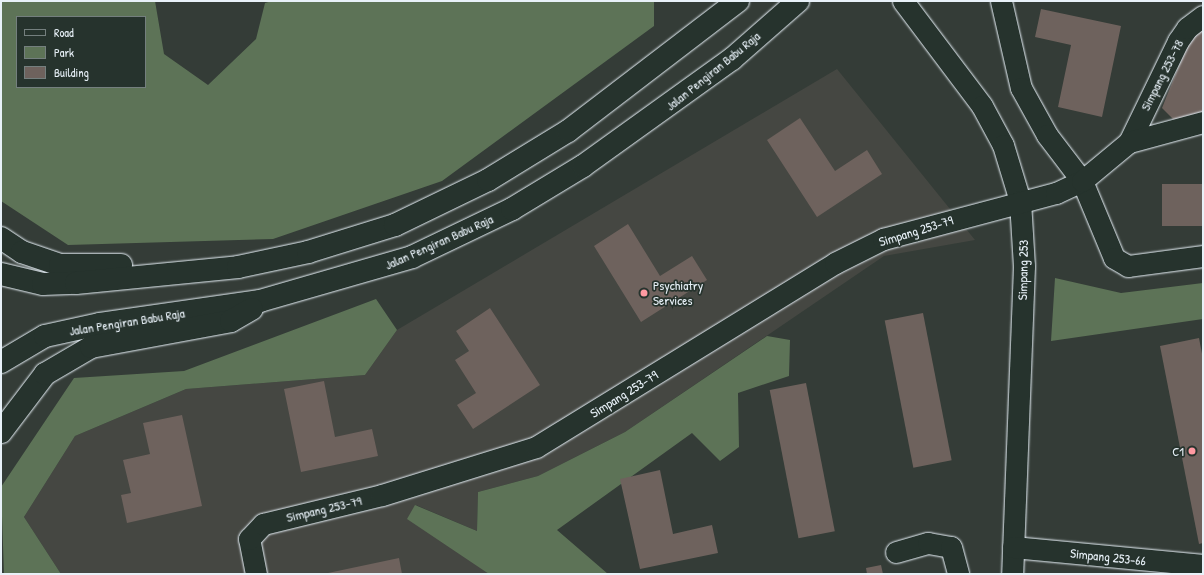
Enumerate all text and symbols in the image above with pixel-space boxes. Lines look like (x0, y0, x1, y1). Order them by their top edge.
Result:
legend (16, 16, 146, 88)
text: Road (54, 24, 74, 41)
street label: Jalan Pengiran Babu Raja (663, 28, 763, 114)
street label: Simpang 253-78 (1137, 37, 1187, 113)
text: Park (54, 44, 74, 61)
text: Building (54, 64, 89, 81)
street label: Jalan Pengiran Babu Raja (383, 211, 495, 273)
street label: Simpang 253-79 (877, 212, 955, 250)
street label: Simpang 253 (1015, 240, 1031, 300)
place label: Psychiatry Services (653, 278, 703, 309)
marker: Psychiatry Services (638, 287, 650, 299)
street label: Jalan Pengiran Babu Raja (68, 305, 186, 339)
street label: Simpang 253-79 (587, 367, 661, 421)
place label: C1 (1172, 443, 1184, 459)
marker: C1 (1187, 446, 1197, 456)
street label: Simpang 253-79 (285, 493, 363, 525)
street label: Simpang 253-66 (1069, 545, 1147, 569)

